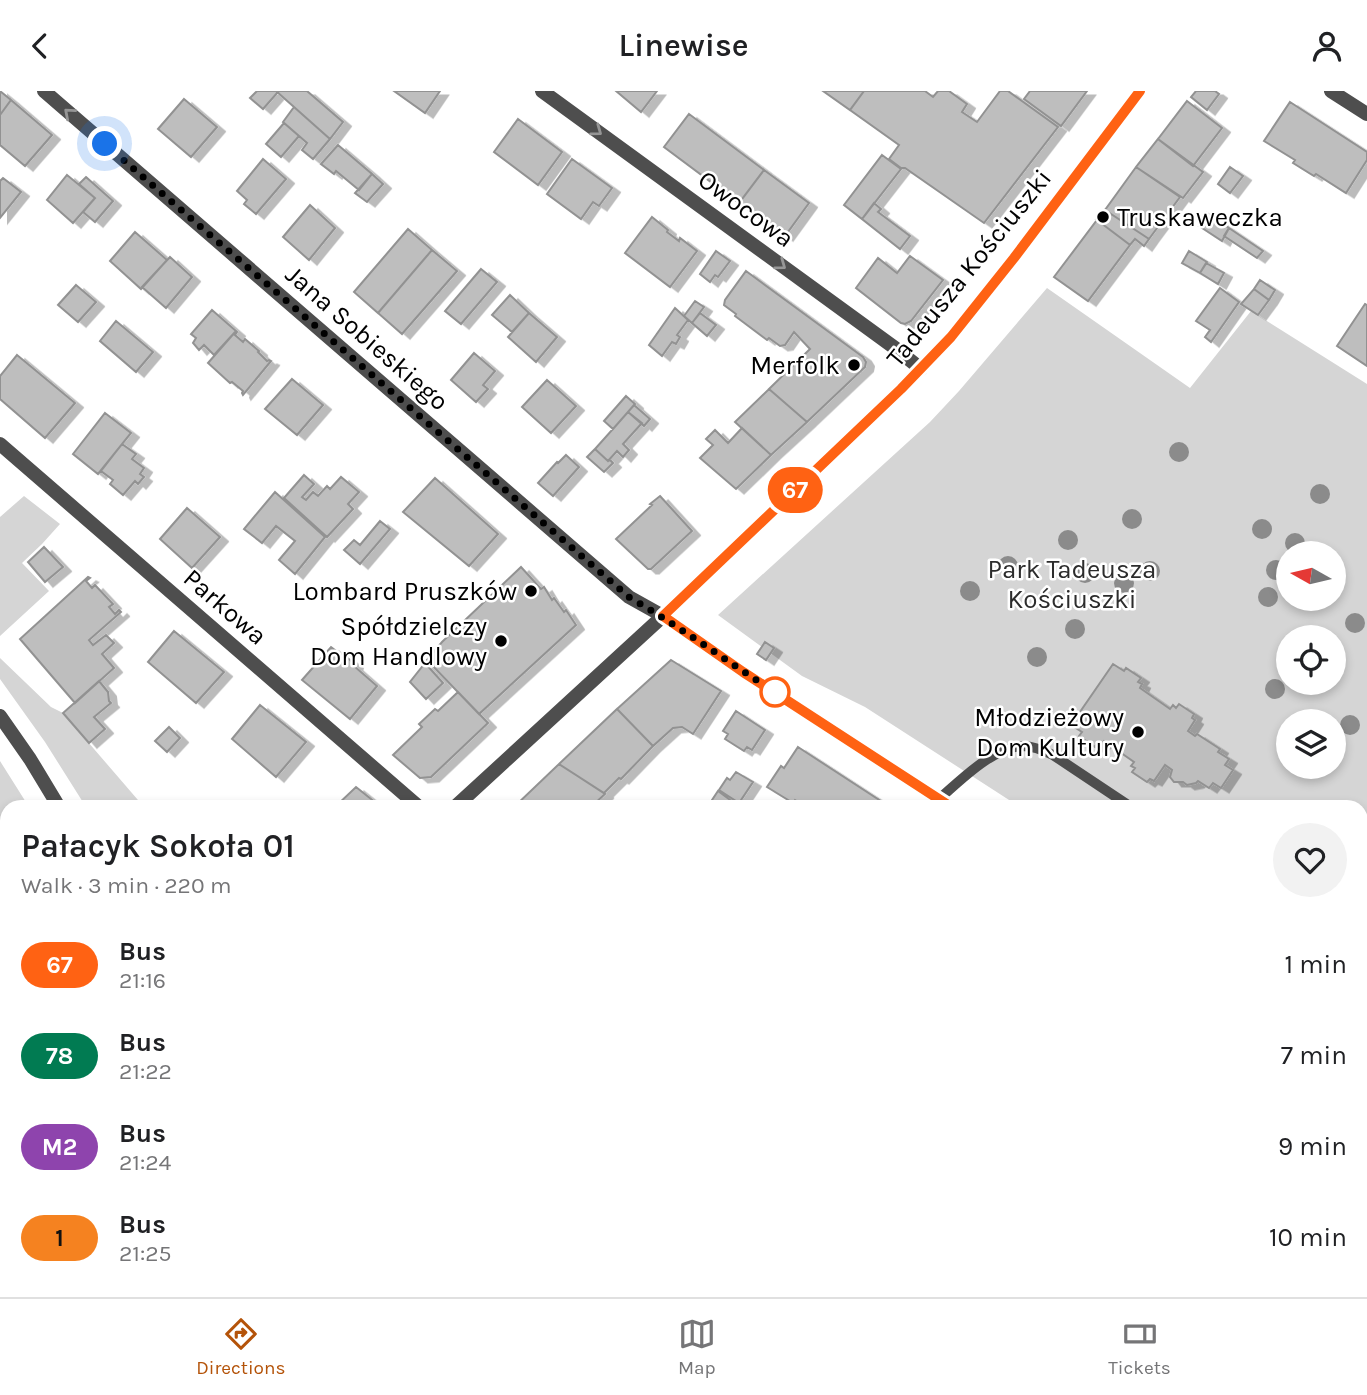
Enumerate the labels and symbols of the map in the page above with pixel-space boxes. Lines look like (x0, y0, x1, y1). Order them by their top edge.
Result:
one-way arrow (65, 109, 78, 121)
one-way arrow (589, 123, 602, 135)
your location (87, 126, 122, 161)
street label: Tadeusza Kościuszki (880, 163, 1058, 373)
street label: Owocowa (692, 164, 800, 254)
place label: Truskaweczka (1117, 202, 1283, 233)
marker: Truskaweczka (1095, 209, 1111, 225)
one-way arrow (773, 257, 786, 269)
street label: Jana Sobieskiego (279, 259, 455, 417)
place label: Merfolk (750, 350, 840, 381)
marker: Merfolk (846, 357, 862, 373)
line badge: 67 (764, 467, 826, 513)
north arrow (1276, 541, 1346, 611)
park label: Park Tadeusza Kościuszki (988, 554, 1156, 615)
street label: Parkowa (177, 562, 273, 652)
place label: Lombard Pruszków (292, 576, 517, 607)
marker: Lombard Pruszków (523, 583, 539, 599)
place label: Spółdzielczy Dom Handlowy (310, 611, 487, 672)
marker: Spółdzielczy Dom Handlowy (493, 633, 509, 649)
unlabelled marker (760, 677, 790, 707)
place label: Młodzieżowy Dom Kultury (974, 702, 1124, 763)
marker: Młodzieżowy Dom Kultury (1130, 724, 1146, 740)

